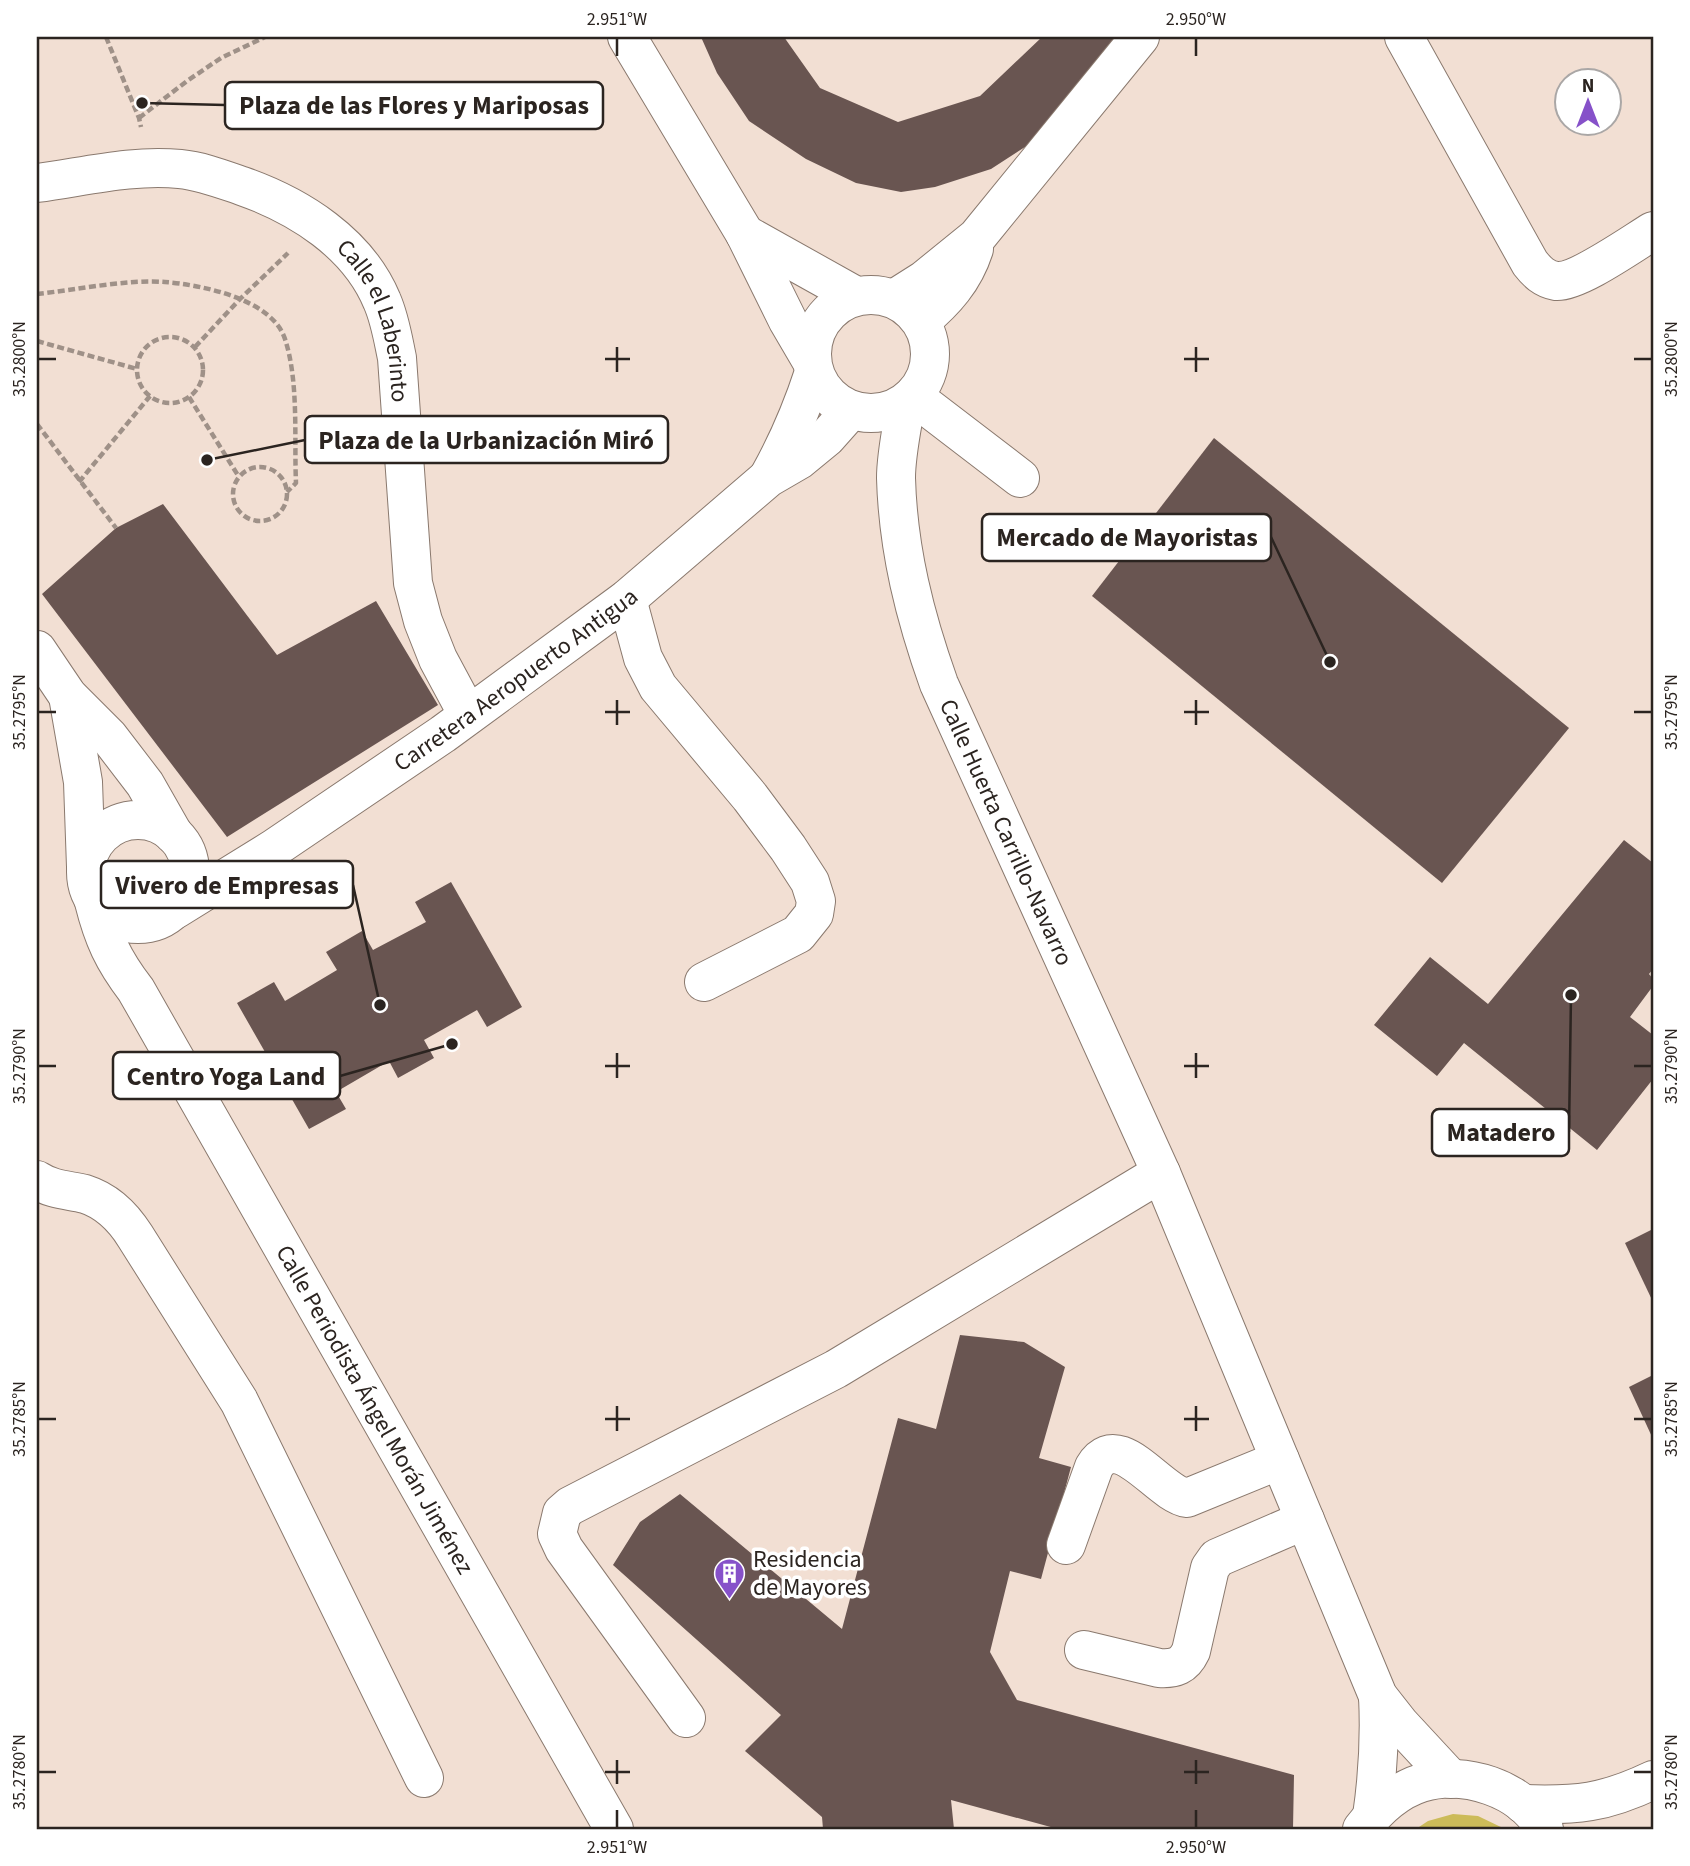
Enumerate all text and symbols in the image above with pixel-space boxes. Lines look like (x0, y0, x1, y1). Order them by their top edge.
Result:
text: 2.951°W (587, 7, 647, 32)
text: 2.950°W (1166, 7, 1226, 32)
north arrow (1554, 66, 1624, 136)
text: N (1582, 73, 1594, 100)
callout: Plaza de las Flores y Mariposas (225, 82, 603, 129)
text: Plaza de las Flores y Mariposas (239, 87, 589, 124)
street label: Calle el Laberinto (329, 231, 418, 403)
text: 35.2800°N (7, 321, 32, 397)
text: 35.2800°N (1659, 321, 1684, 397)
callout: Plaza de la Urbanización Miró (305, 416, 668, 463)
text: Plaza de la Urbanización Miró (318, 422, 654, 459)
callout: Mercado de Mayoristas (982, 514, 1271, 561)
text: Mercado de Mayoristas (996, 519, 1258, 556)
street label: Carretera Aeropuerto Antigua (387, 580, 646, 780)
text: 35.2795°N (7, 674, 32, 750)
text: 35.2795°N (1659, 674, 1684, 750)
street label: Calle Huerta Carrillo-Navarro (931, 693, 1082, 971)
callout: Vivero de Empresas (101, 861, 353, 908)
text: Vivero de Empresas (114, 867, 339, 904)
text: 35.2790°N (7, 1028, 32, 1104)
text: 35.2790°N (1659, 1028, 1684, 1104)
callout: Centro Yoga Land (113, 1052, 340, 1099)
text: Centro Yoga Land (126, 1058, 326, 1095)
callout: Matadero (1432, 1109, 1569, 1156)
text: Matadero (1446, 1114, 1556, 1151)
street label: Calle Periodista Ángel Morán Jiménez (267, 1238, 483, 1580)
text: 35.2785°N (7, 1381, 32, 1457)
text: 35.2785°N (1659, 1381, 1684, 1457)
place label: Residencia de Mayores (753, 1542, 867, 1605)
building icon: Residencia de Mayores (713, 1556, 747, 1600)
text: 35.2780°N (7, 1734, 32, 1810)
text: 35.2780°N (1659, 1734, 1684, 1810)
text: 2.951°W (587, 1835, 647, 1860)
text: 2.950°W (1166, 1835, 1226, 1860)

